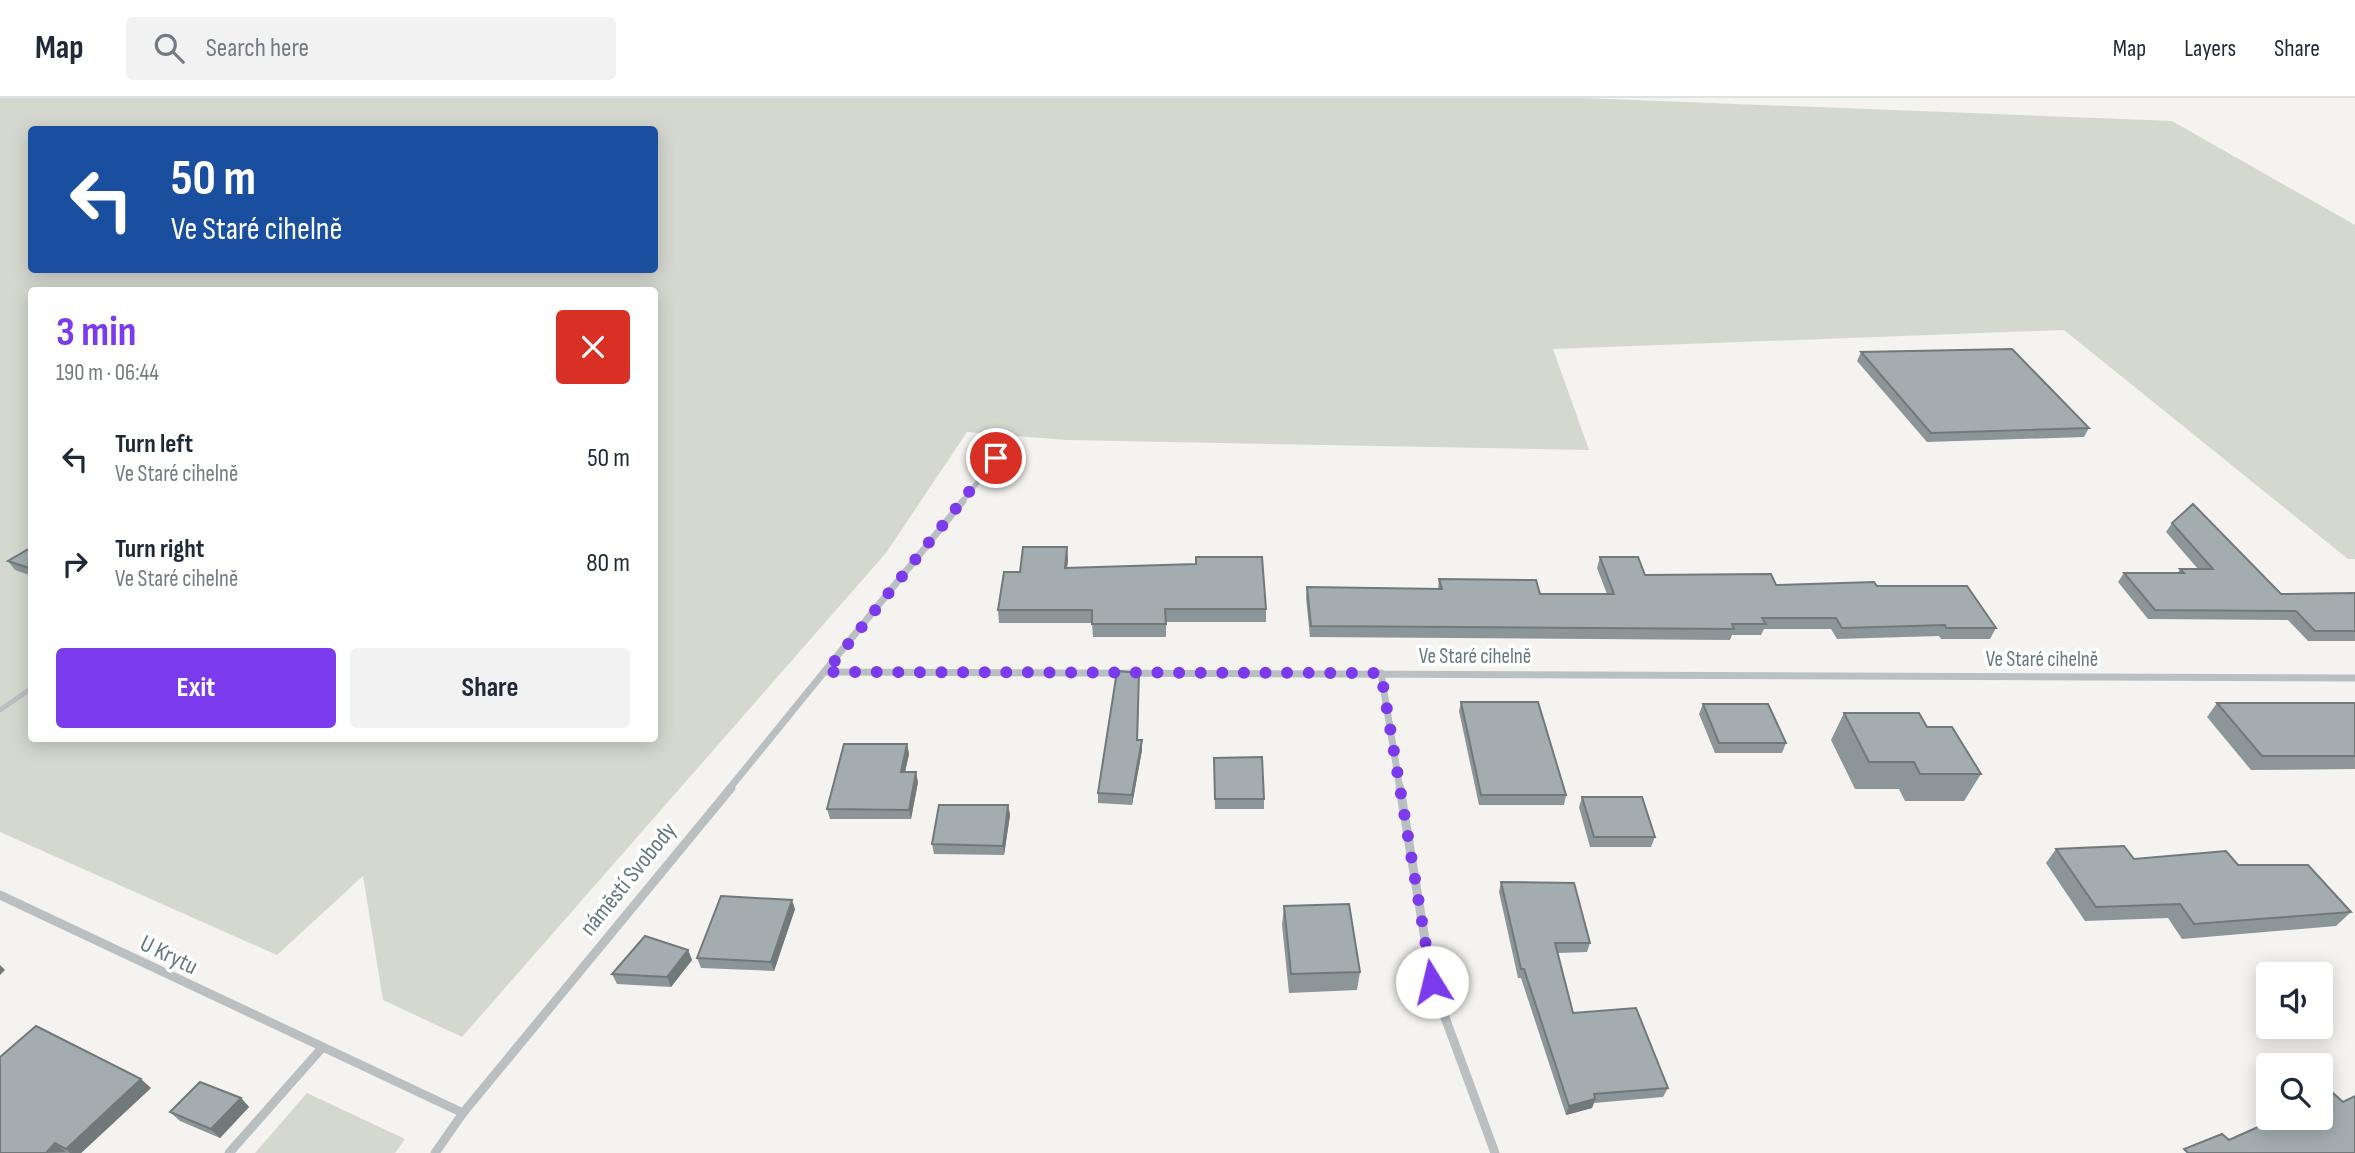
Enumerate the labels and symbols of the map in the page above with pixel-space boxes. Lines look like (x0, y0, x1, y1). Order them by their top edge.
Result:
pin (966, 428, 1026, 488)
street label: Ve Staré cihelně (1419, 644, 1531, 669)
street label: Ve Staré cihelně (1986, 647, 2098, 672)
street label: náměstí Svobody (574, 817, 682, 941)
street label: U Krytu (136, 929, 202, 981)
position arrow (1395, 945, 1469, 1019)

